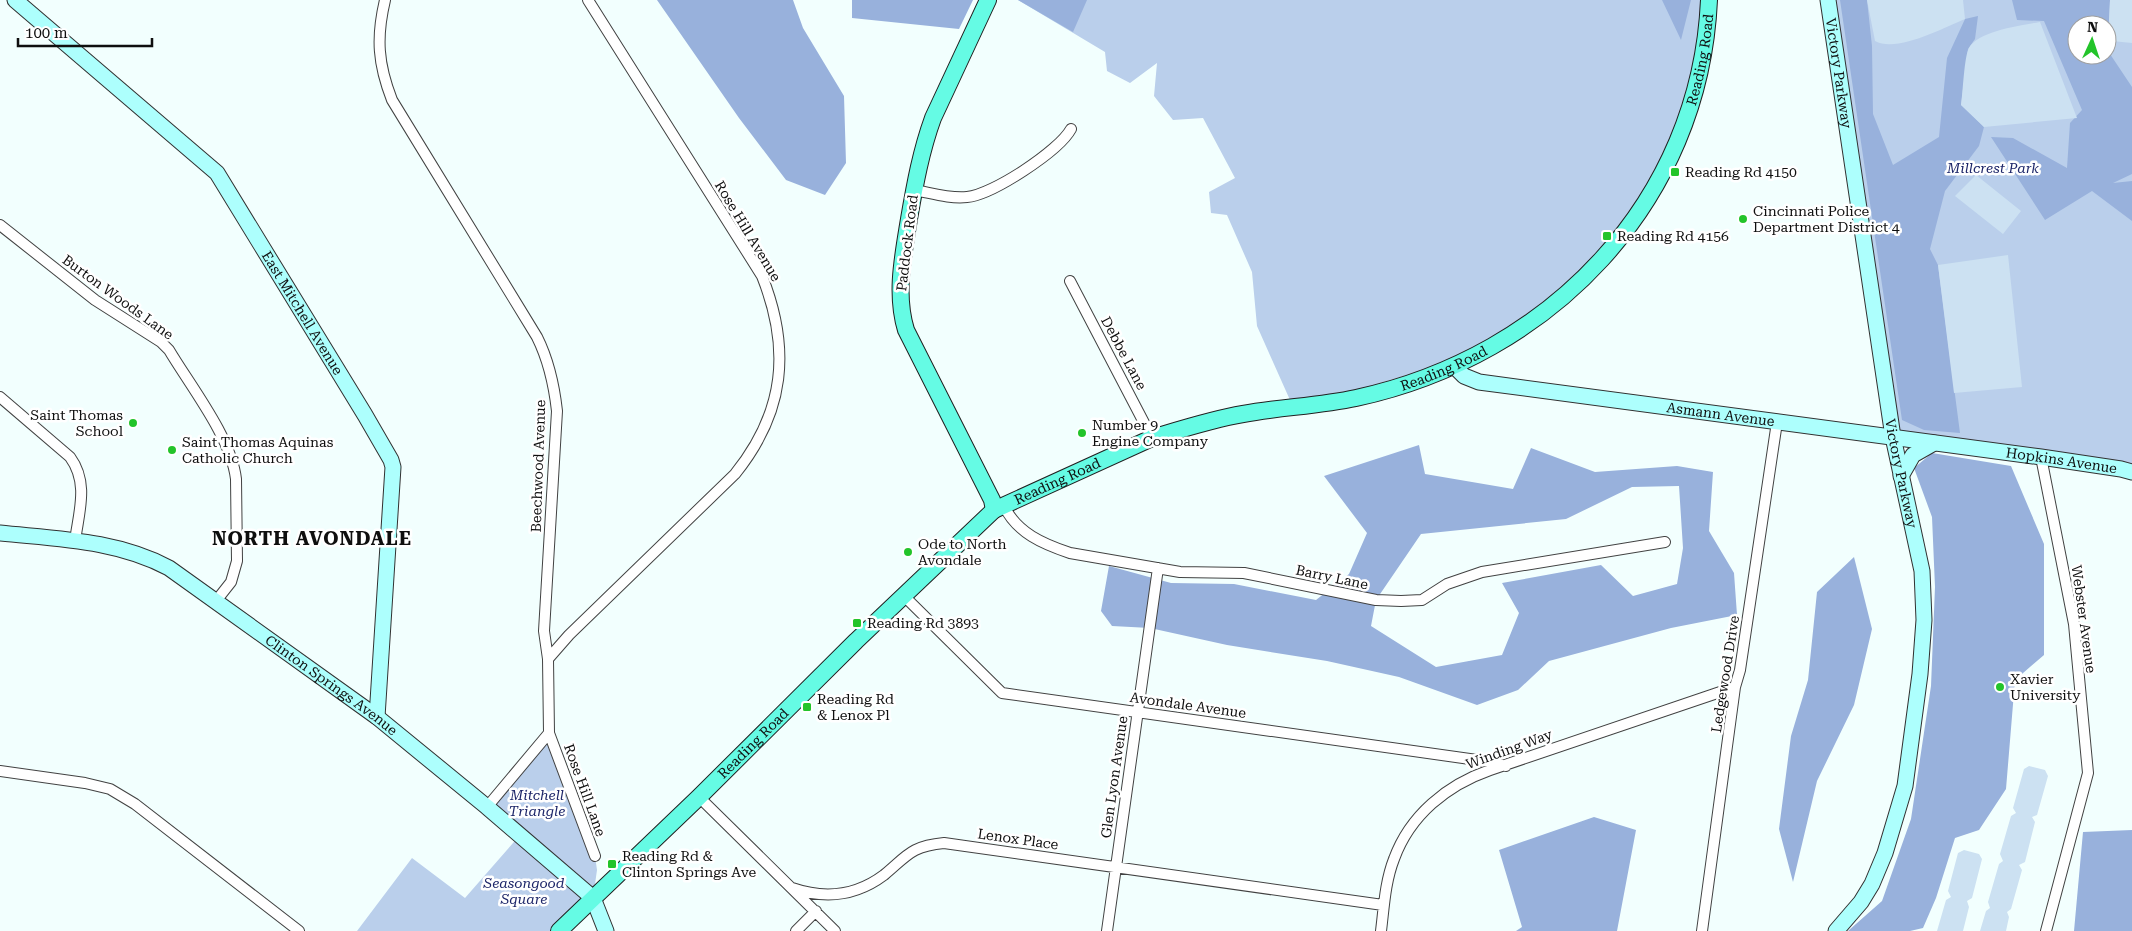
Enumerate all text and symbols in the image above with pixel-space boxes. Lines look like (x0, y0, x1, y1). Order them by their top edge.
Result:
street label: Reading Road (1683, 13, 1716, 107)
scale bar (18, 15, 151, 47)
north arrow (2067, 15, 2117, 65)
street label: Victory Parkway (1823, 17, 1855, 130)
text: N (2087, 19, 2099, 35)
text: 100 m (25, 24, 68, 42)
park label: Millcrest Park (1946, 160, 2039, 176)
place label: Reading Rd 4150 (1685, 164, 1797, 180)
marker: Reading Rd 4150 (1669, 166, 1681, 178)
street label: Rose Hill Avenue (712, 178, 784, 284)
street label: Paddock Road (893, 194, 921, 292)
place label: Cincinnati Police Department District 4 (1753, 203, 1900, 235)
marker: Cincinnati Police Department District 4 (1737, 213, 1749, 225)
place label: Reading Rd 4156 (1617, 228, 1729, 244)
marker: Reading Rd 4156 (1601, 230, 1613, 242)
street label: East Mitchell Avenue (259, 248, 347, 378)
street label: Burton Woods Lane (59, 251, 177, 343)
street label: Debbe Lane (1098, 314, 1150, 393)
street label: Reading Road (1398, 343, 1490, 394)
street label: Beechwood Avenue (528, 399, 548, 533)
street label: Asmann Avenue (1666, 399, 1776, 429)
place label: Saint Thomas School (30, 407, 124, 439)
marker: Saint Thomas School (127, 417, 139, 429)
place label: Number 9 Engine Company (1092, 417, 1209, 449)
street label: Victory Parkway (1882, 418, 1921, 530)
marker: Number 9 Engine Company (1076, 427, 1088, 439)
place label: Saint Thomas Aquinas Catholic Church (182, 434, 334, 466)
marker: Saint Thomas Aquinas Catholic Church (166, 444, 178, 456)
street label: Hopkins Avenue (2005, 444, 2118, 476)
street label: Reading Road (1012, 455, 1103, 508)
district label: NORTH AVONDALE (212, 527, 412, 550)
place label: Ode to North Avondale (918, 536, 1007, 568)
marker: Ode to North Avondale (902, 546, 914, 558)
street label: Barry Lane (1294, 562, 1370, 593)
street label: Webster Avenue (2068, 564, 2100, 674)
street label: Ledgewood Drive (1708, 614, 1742, 734)
place label: Reading Rd 3893 (867, 615, 979, 631)
marker: Reading Rd 3893 (851, 617, 863, 629)
street label: Clinton Springs Avenue (262, 632, 401, 739)
place label: Xavier University (2010, 671, 2081, 703)
marker: Xavier University (1994, 681, 2006, 693)
street label: Avondale Avenue (1129, 689, 1247, 721)
place label: Reading Rd & Lenox Pl (817, 691, 894, 723)
marker: Reading Rd & Lenox Pl (801, 701, 813, 713)
street label: Reading Road (714, 705, 792, 782)
street label: Glen Lyon Avenue (1098, 715, 1131, 839)
street label: Winding Way (1464, 726, 1555, 772)
street label: Rose Hill Lane (561, 742, 609, 839)
park label: Mitchell Triangle (509, 787, 565, 819)
street label: Lenox Place (976, 825, 1060, 853)
place label: Reading Rd & Clinton Springs Ave (622, 848, 757, 880)
marker: Reading Rd & Clinton Springs Ave (606, 858, 618, 870)
park label: Seasongood Square (483, 875, 565, 907)

